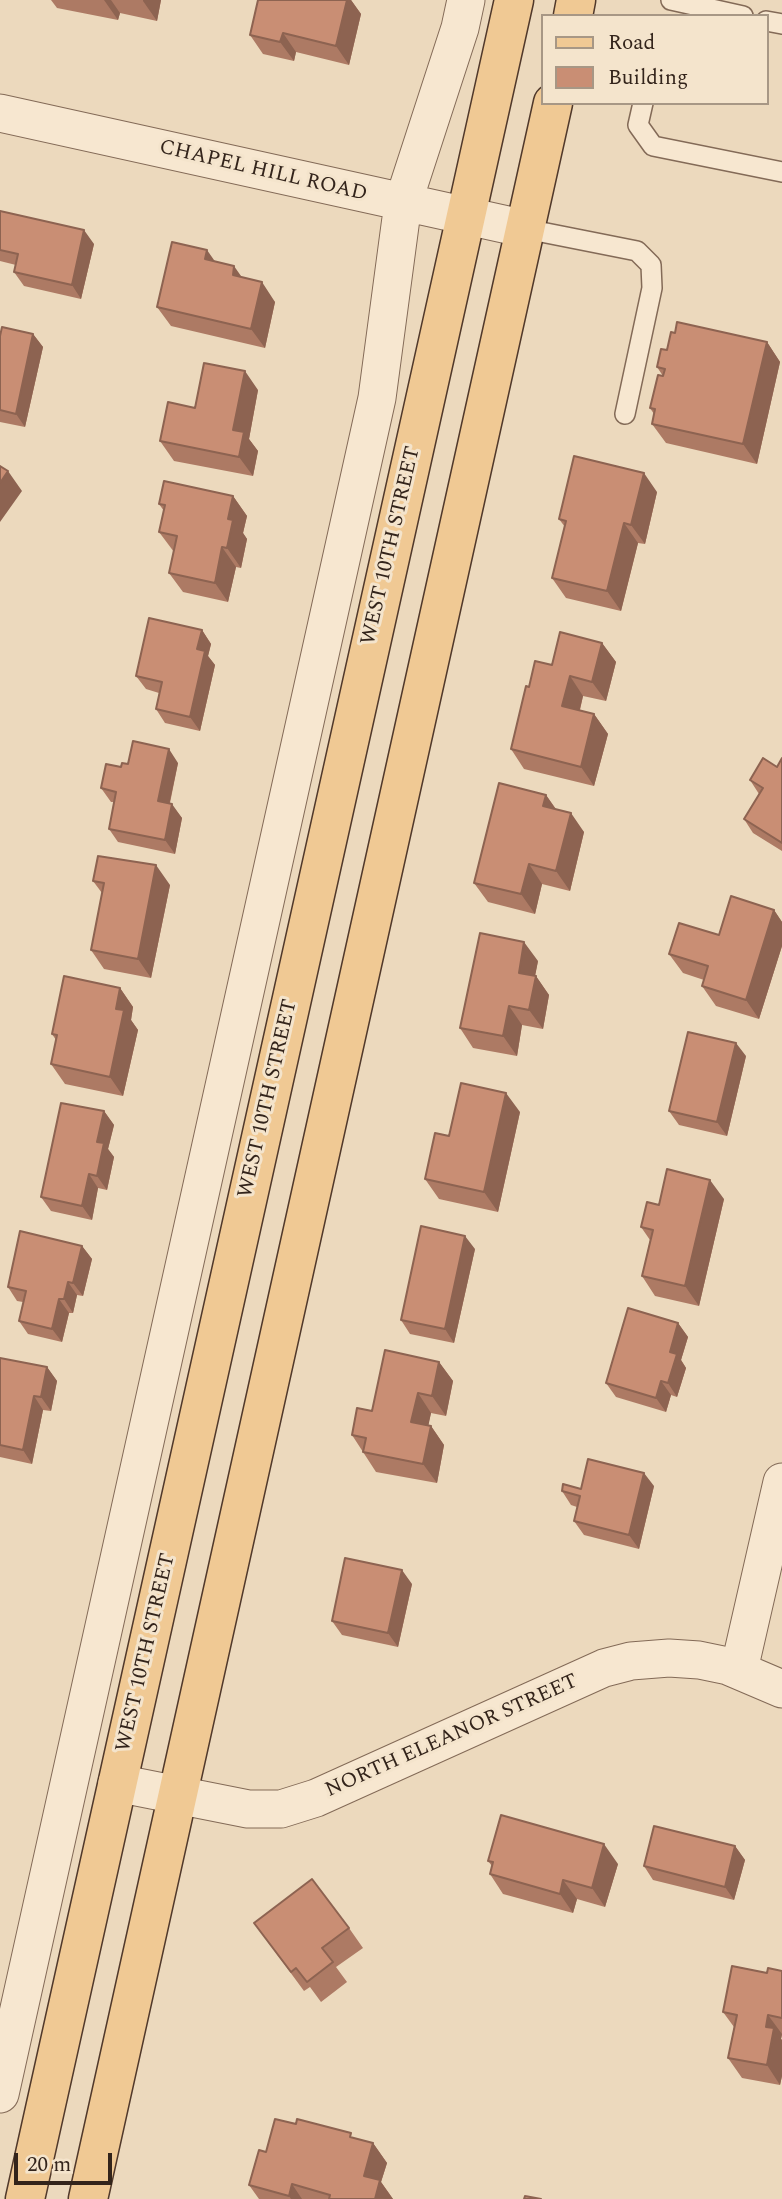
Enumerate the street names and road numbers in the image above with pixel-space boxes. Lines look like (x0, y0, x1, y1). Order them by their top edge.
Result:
street label: CHAPEL HILL ROAD (157, 136, 369, 208)
street label: WEST 10TH STREET (357, 444, 427, 648)
street label: WEST 10TH STREET (234, 997, 304, 1201)
street label: WEST 10TH STREET (112, 1551, 182, 1755)
street label: NORTH ELEANOR STREET (322, 1670, 582, 1804)

